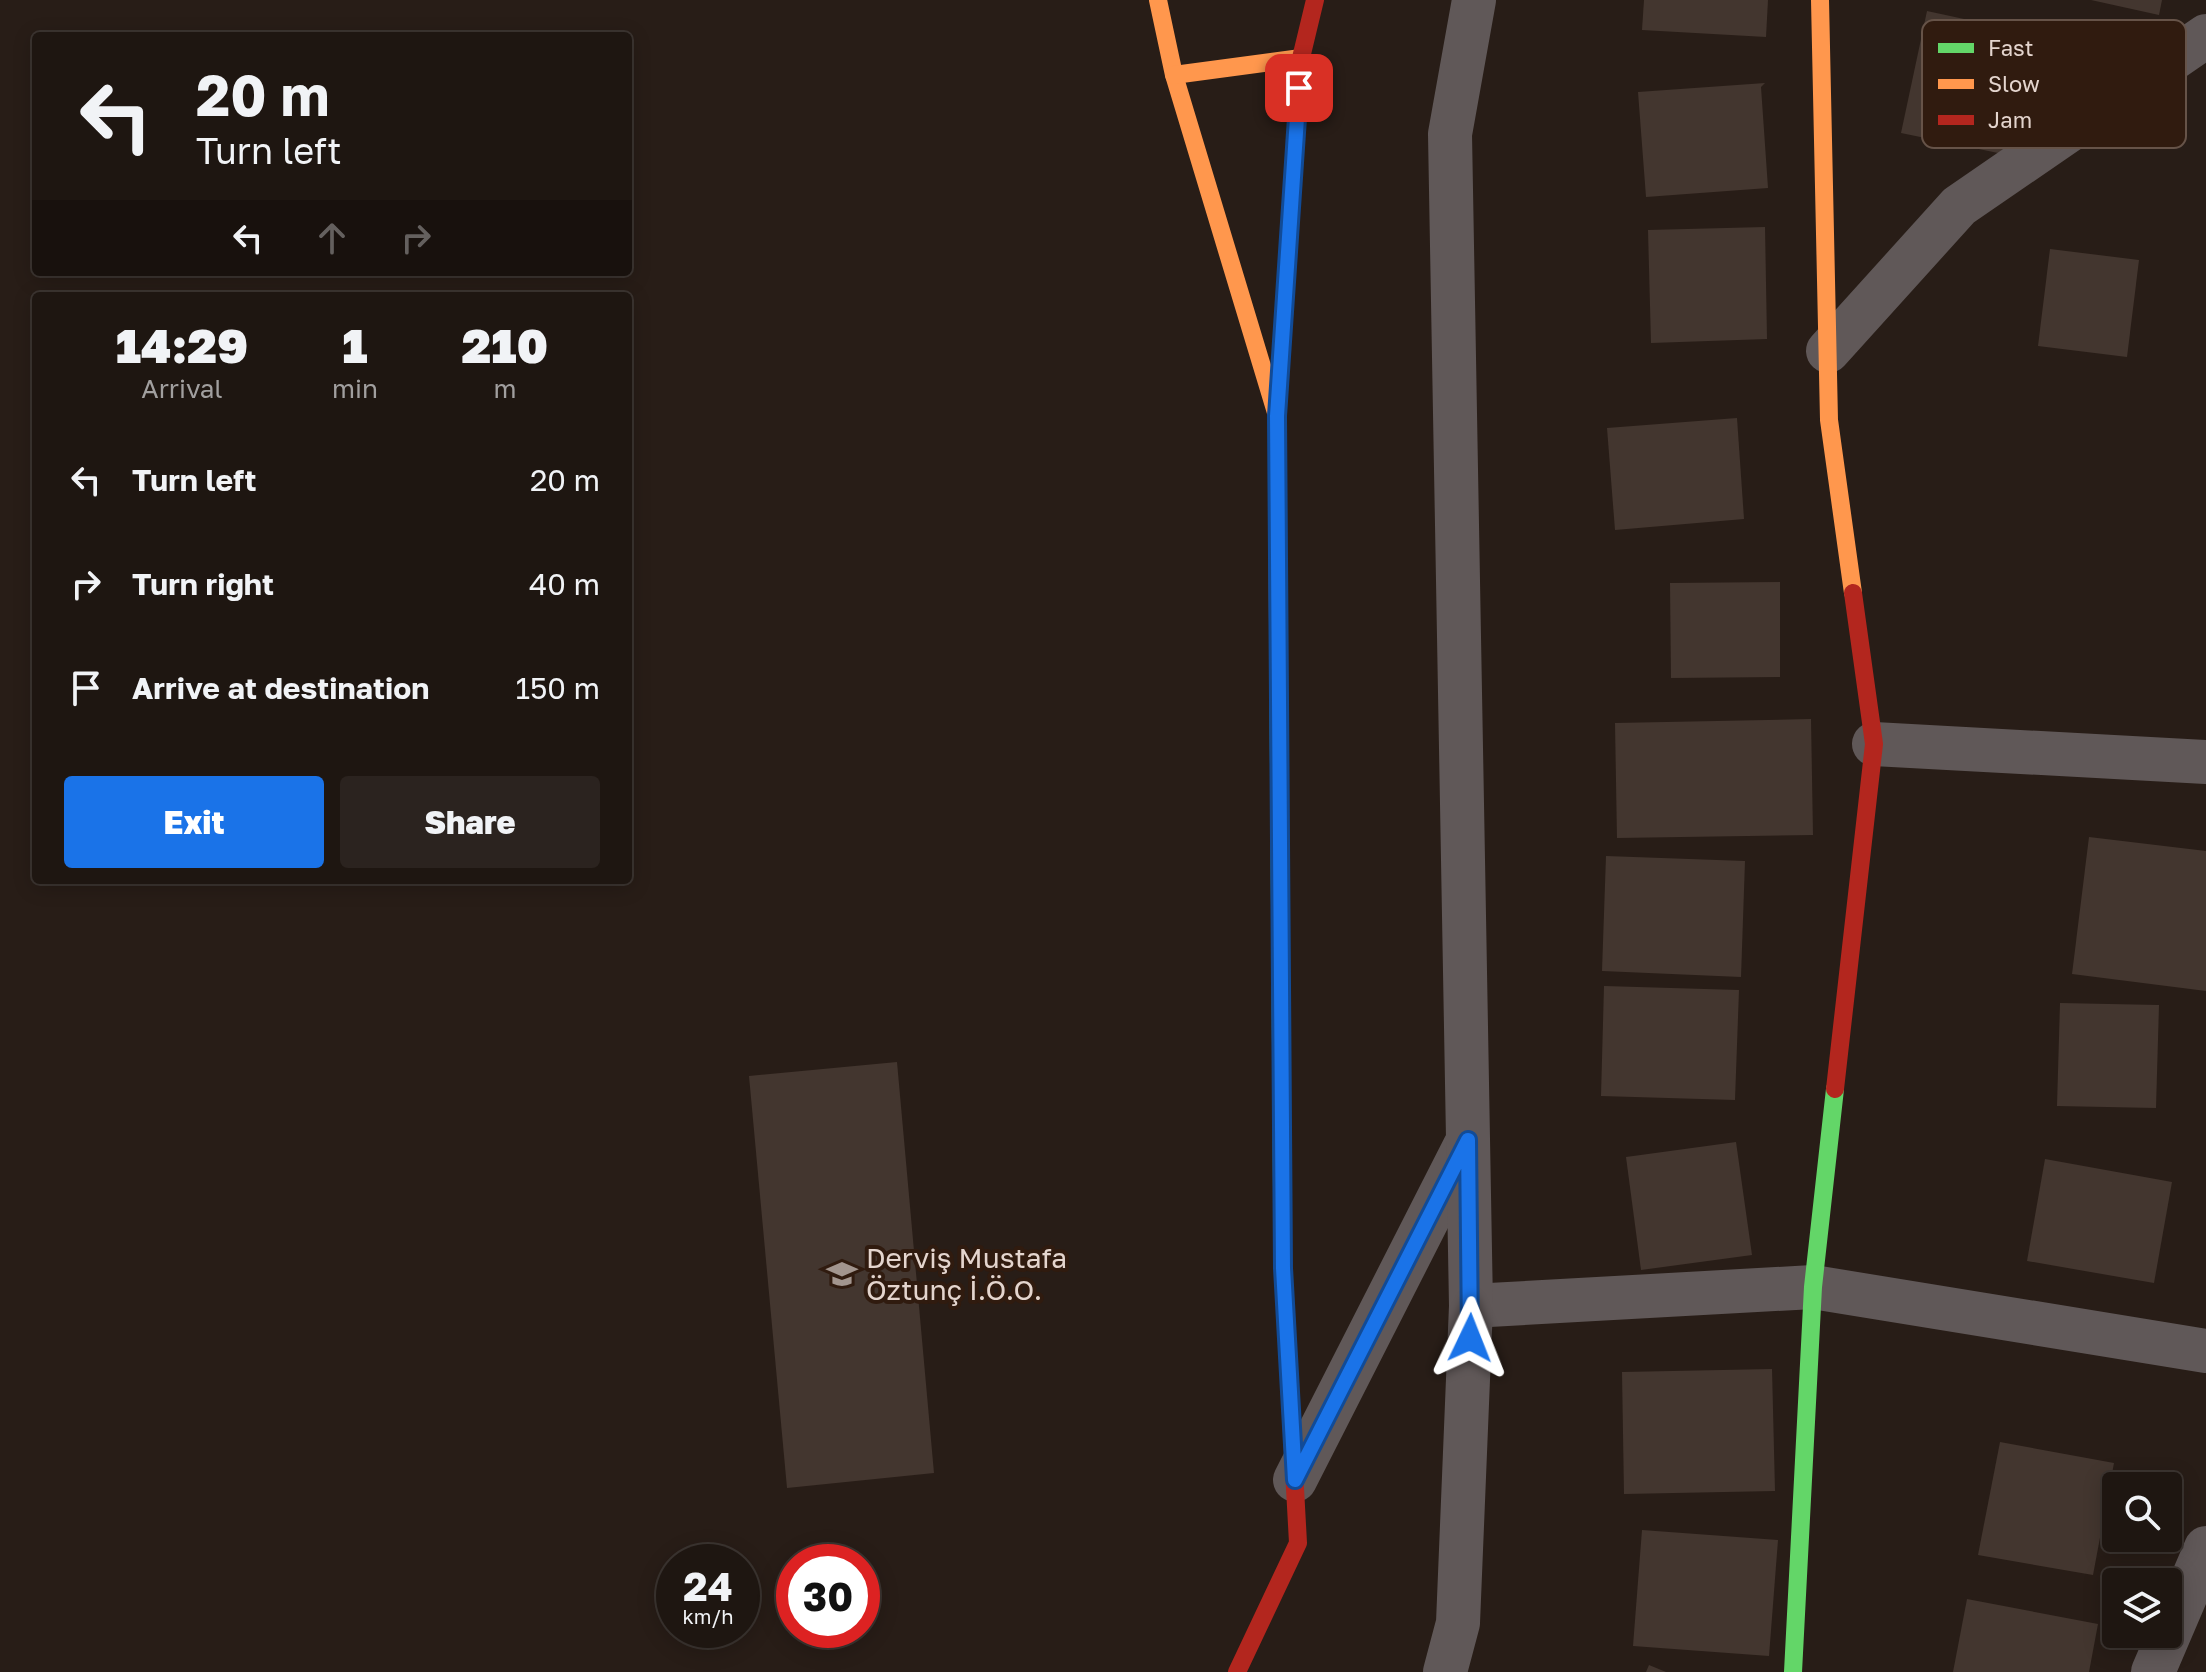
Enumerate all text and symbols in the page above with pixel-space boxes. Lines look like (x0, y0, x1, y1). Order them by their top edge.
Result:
legend (1922, 20, 2186, 148)
text: Fast (1988, 34, 2034, 61)
pin (1265, 54, 1333, 122)
text: 20 m (196, 61, 330, 128)
icon: left (64, 64, 168, 168)
icon: arrive (1277, 66, 1321, 110)
text: Slow (1988, 70, 2040, 97)
text: Jam (1988, 106, 2032, 133)
text: Turn left (196, 129, 342, 172)
icon: left (226, 216, 270, 260)
icon: ahead (310, 216, 354, 260)
icon: right (394, 216, 438, 260)
text: 14:29 (116, 316, 248, 374)
text: 1 (342, 316, 368, 374)
text: 210 (462, 316, 548, 374)
text: Arrival (141, 373, 223, 404)
text: min (332, 373, 378, 404)
text: m (493, 373, 516, 404)
icon: left (64, 458, 108, 502)
text: Turn left (132, 462, 257, 498)
text: 20 m (530, 462, 600, 498)
icon: right (64, 562, 108, 606)
text: Turn right (132, 566, 274, 602)
text: 40 m (529, 566, 600, 602)
icon: arrive (64, 666, 108, 710)
text: Arrive at destination (132, 670, 429, 706)
text: 150 m (515, 670, 600, 706)
button: Exit (64, 776, 324, 868)
button: Share (340, 776, 600, 868)
place label: Derviş Mustafa Öztunç İ.Ö.O. (866, 1241, 1067, 1306)
school or university icon: Derviş Mustafa Öztunç İ.Ö.O. (825, 1257, 859, 1291)
position arrow (1428, 1296, 1512, 1380)
map controls (2102, 1472, 2182, 1648)
button: search (2102, 1472, 2182, 1552)
speed limit sign: 30 (776, 1544, 880, 1648)
text: 24 (683, 1562, 733, 1610)
button: layers (2102, 1568, 2182, 1648)
text: km/h (683, 1604, 733, 1628)

